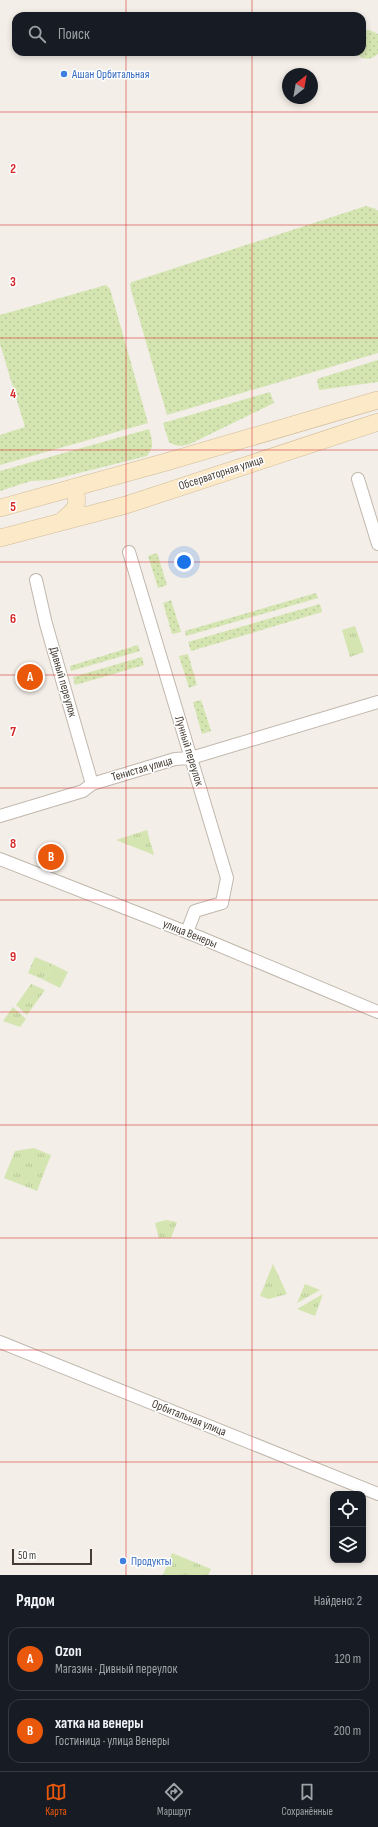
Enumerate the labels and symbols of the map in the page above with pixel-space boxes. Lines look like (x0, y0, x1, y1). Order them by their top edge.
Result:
place label: Ашан Орбитальная (71, 67, 150, 82)
north arrow (282, 68, 318, 104)
marker: Ашан Орбитальная (59, 69, 69, 79)
text: 2 (10, 161, 16, 177)
text: 3 (10, 274, 16, 290)
text: 4 (10, 386, 16, 402)
street label: Обсерваторная улица (177, 452, 266, 494)
text: 5 (10, 499, 16, 515)
your location (174, 552, 194, 572)
text: 6 (10, 611, 16, 627)
street label: Дивный переулок (46, 645, 80, 719)
pin: A (17, 662, 43, 692)
street label: Лунный переулок (171, 714, 207, 788)
text: 7 (10, 724, 16, 740)
street label: Тенистая улица (110, 753, 175, 785)
text: 8 (10, 836, 16, 852)
pin: B (38, 842, 64, 872)
street label: улица Венеры (161, 916, 219, 952)
text: 9 (10, 949, 16, 965)
street label: Орбитальная улица (150, 1396, 229, 1440)
scale bar (12, 1547, 92, 1566)
place label: Продукты (131, 1554, 172, 1569)
marker: Продукты (118, 1556, 128, 1566)

